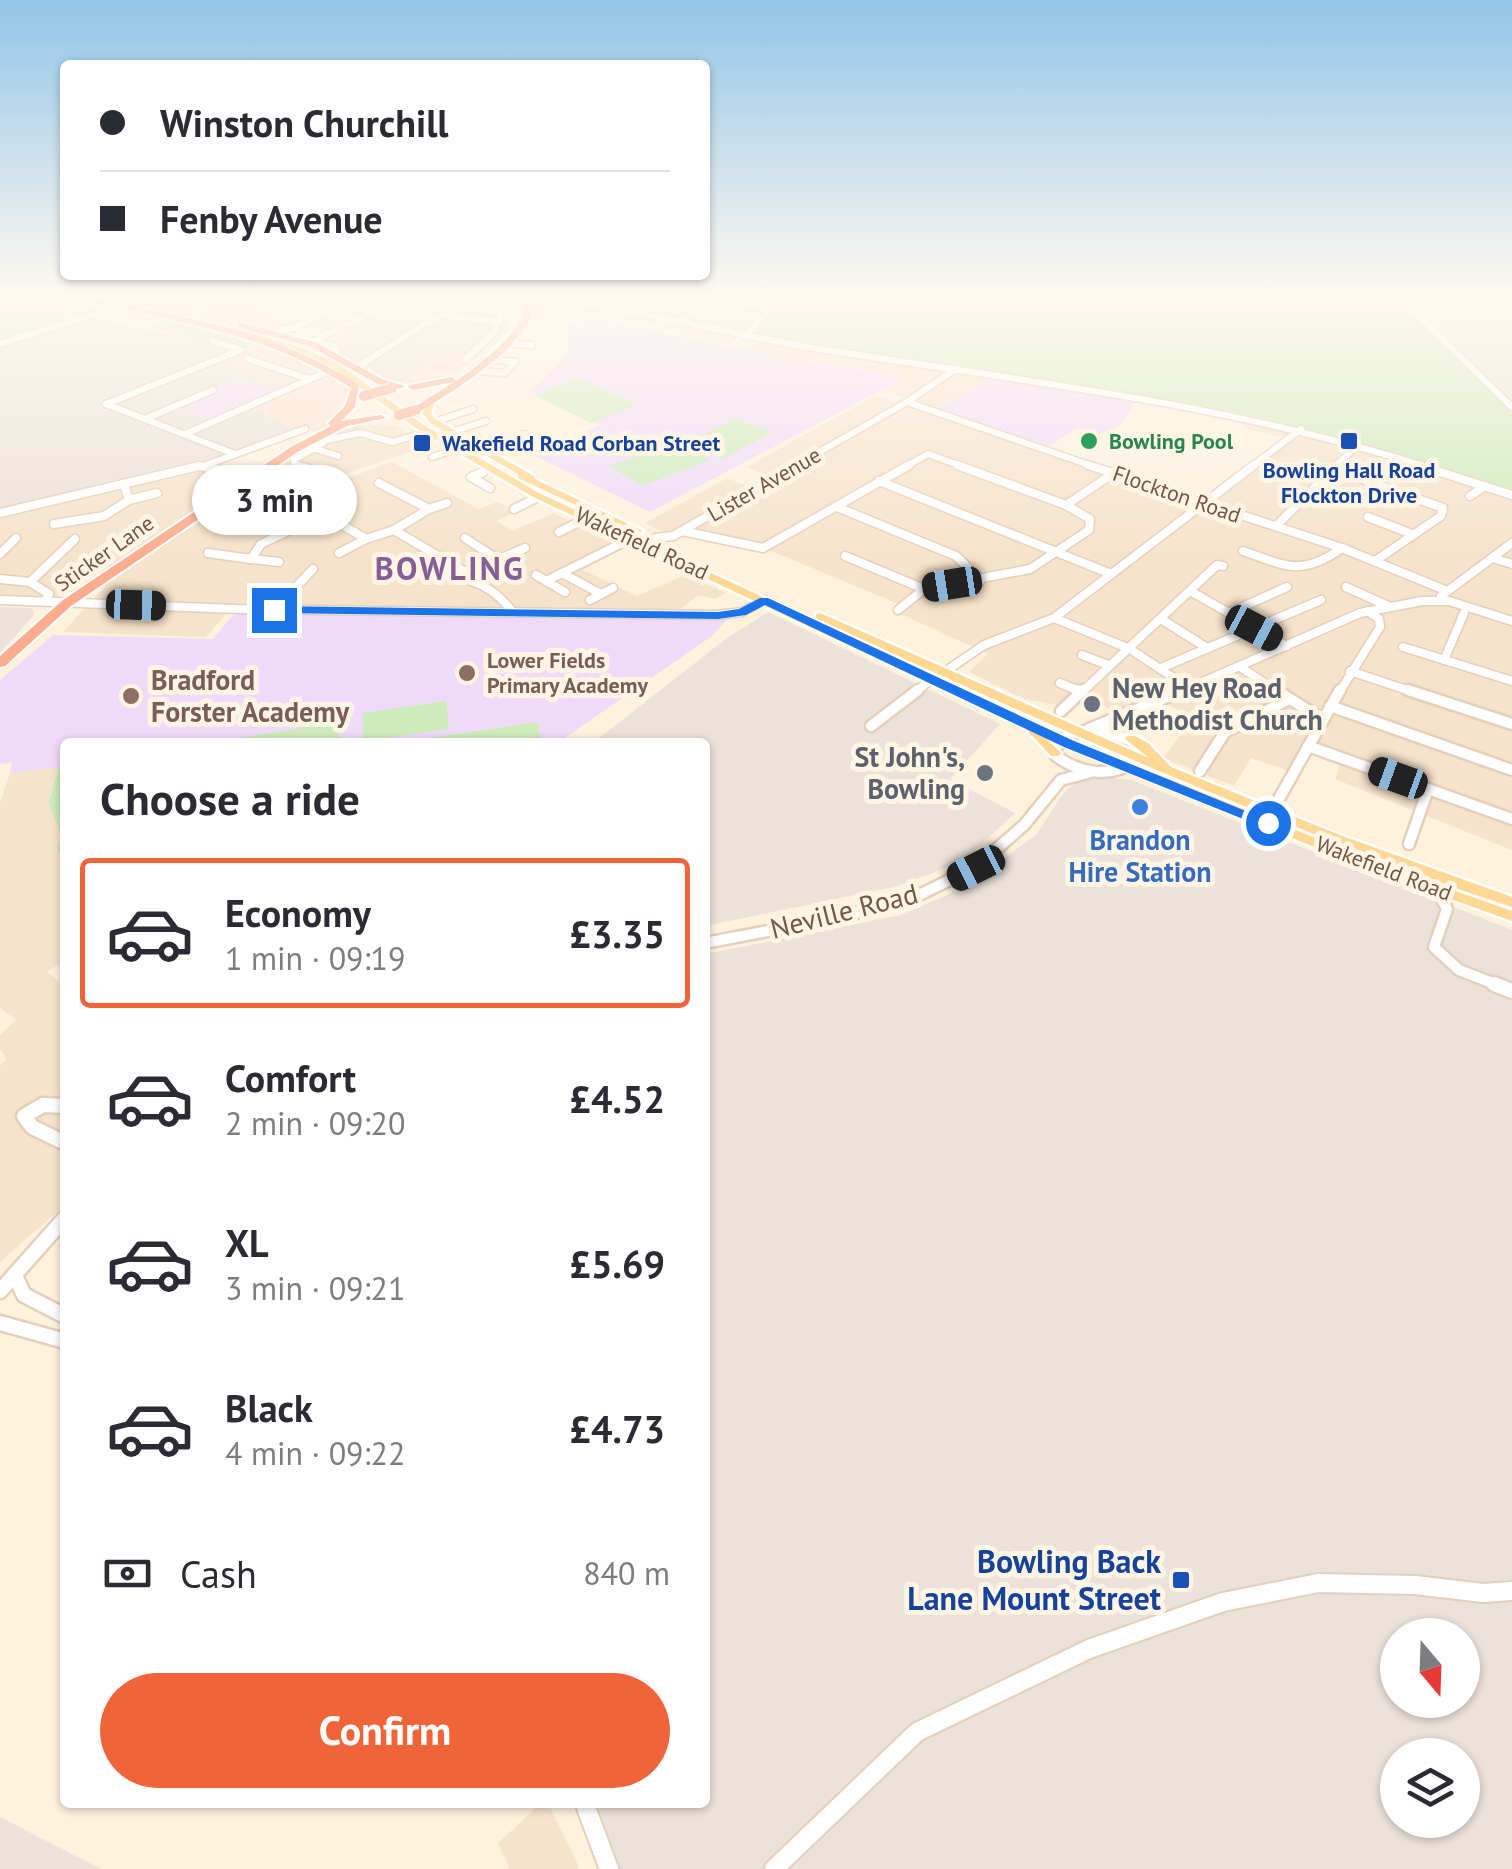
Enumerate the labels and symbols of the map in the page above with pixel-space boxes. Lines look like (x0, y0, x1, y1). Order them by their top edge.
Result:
place label: Bowling Pool (1109, 427, 1234, 455)
place label: Wakefield Road Corban Street (442, 429, 720, 457)
marker: Bowling Pool (1078, 430, 1100, 452)
marker: Bowling Hall Road Flockton Drive (1338, 430, 1360, 452)
marker: Wakefield Road Corban Street (411, 432, 433, 454)
street label: Lister Avenue (702, 440, 826, 528)
place label: Bowling Hall Road Flockton Drive (1263, 456, 1435, 509)
street label: Flockton Road (1109, 459, 1245, 529)
callout: 3 min (192, 465, 356, 535)
street label: Wakefield Road (571, 500, 713, 586)
street label: Sticker Lane (49, 509, 159, 597)
district label: BOWLING (375, 547, 525, 589)
car (920, 564, 984, 604)
route end (252, 588, 297, 633)
car (105, 589, 167, 621)
car (1220, 601, 1288, 655)
place label: Lower Fields Primary Academy (487, 646, 648, 699)
place label: Bradford Forster Academy (151, 661, 350, 730)
marker: Lower Fields Primary Academy (456, 662, 478, 684)
place label: New Hey Road Methodist Church (1112, 669, 1323, 738)
marker: Bradford Forster Academy (120, 685, 142, 707)
marker: New Hey Road Methodist Church (1081, 693, 1103, 715)
place label: St John's, Bowling (854, 738, 965, 807)
car (1365, 754, 1431, 802)
marker: St John's, Bowling (974, 762, 996, 784)
marker: Brandon Hire Station (1129, 796, 1151, 818)
route start (1246, 801, 1291, 846)
place label: Brandon Hire Station (1069, 821, 1212, 890)
street label: Wakefield Road (1312, 829, 1456, 907)
car (942, 841, 1010, 895)
street label: Neville Road (766, 874, 922, 947)
place label: Bowling Back Lane Mount Street (907, 1540, 1162, 1619)
marker: Bowling Back Lane Mount Street (1170, 1569, 1192, 1591)
north arrow (1380, 1618, 1480, 1718)

